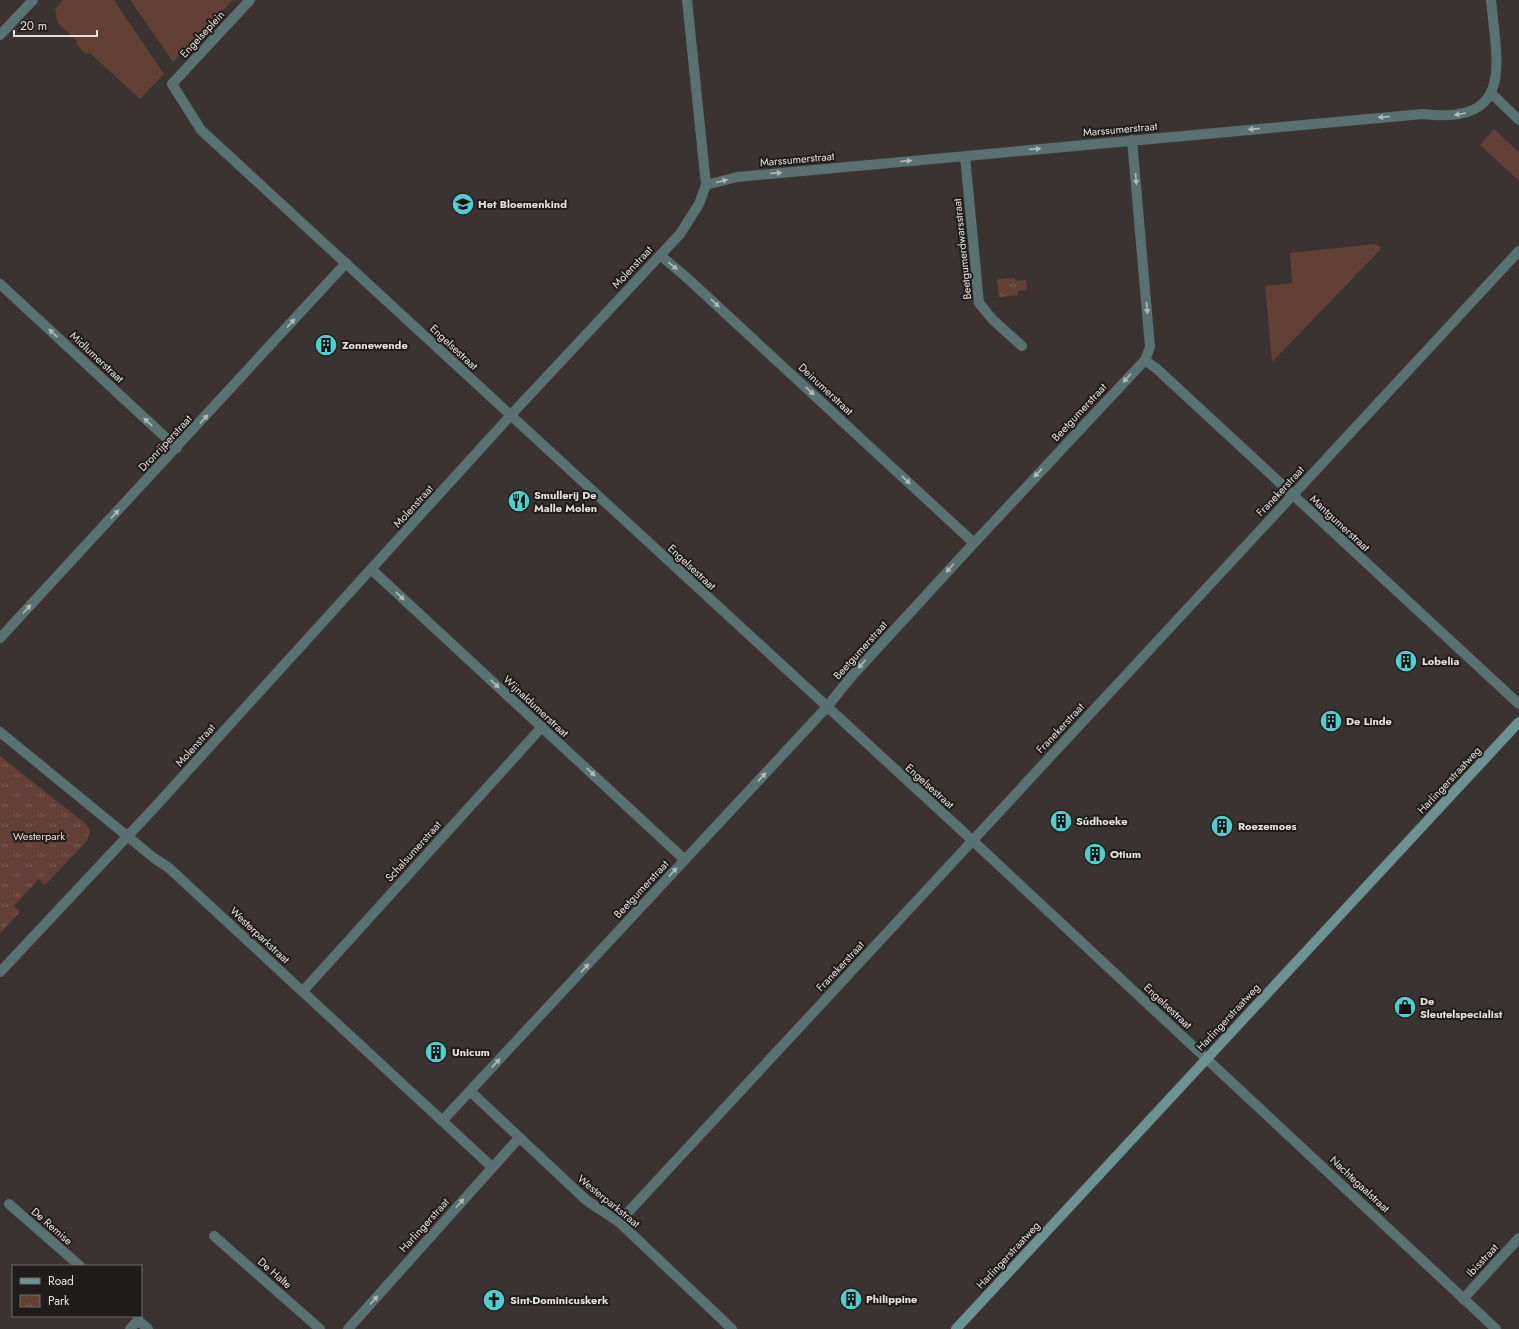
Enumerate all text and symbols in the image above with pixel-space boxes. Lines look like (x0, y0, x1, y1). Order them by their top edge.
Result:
street label: Engelseplein (176, 7, 228, 61)
scale bar (14, 12, 97, 38)
text: 20 m (20, 17, 47, 35)
one-way arrow (1454, 111, 1467, 117)
one-way arrow (1378, 114, 1390, 121)
street label: Marssumerstraat (1082, 118, 1158, 140)
one-way arrow (1248, 126, 1260, 132)
one-way arrow (1029, 146, 1041, 152)
street label: Marssumerstraat (759, 148, 835, 170)
one-way arrow (900, 158, 912, 164)
one-way arrow (770, 170, 782, 176)
one-way arrow (1132, 173, 1139, 185)
one-way arrow (715, 177, 728, 183)
school or university icon: Het Bloemenkind (450, 191, 476, 217)
place label: Het Bloemenkind (478, 196, 567, 212)
street label: Beetgumerdwarsstraat (949, 197, 975, 300)
street label: Molenstraat (608, 242, 656, 292)
one-way arrow (667, 262, 678, 270)
one-way arrow (710, 298, 720, 308)
one-way arrow (1143, 302, 1150, 314)
one-way arrow (287, 318, 296, 328)
street label: Engelsestraat (426, 321, 482, 374)
one-way arrow (48, 328, 58, 338)
street label: Midlumerstraat (67, 328, 128, 386)
building icon: Zonnewende (313, 332, 339, 358)
place label: Zonnewende (342, 337, 408, 353)
street label: Deinumerstraat (795, 359, 857, 419)
one-way arrow (1123, 373, 1132, 382)
street label: Beetgumerstraat (1048, 379, 1110, 445)
one-way arrow (806, 386, 815, 395)
street label: Dronrijperstraat (135, 411, 196, 475)
one-way arrow (199, 414, 208, 424)
one-way arrow (143, 417, 153, 426)
street label: Franekerstraat (1252, 462, 1308, 520)
one-way arrow (1034, 468, 1043, 478)
one-way arrow (901, 475, 911, 484)
street label: Molenstraat (389, 481, 437, 531)
place label: Smullerij De Malle Molen (534, 487, 597, 516)
restaurant icon: Smullerij De Malle Molen (506, 488, 532, 514)
street label: Mantgumerstraat (1306, 491, 1374, 555)
one-way arrow (110, 509, 120, 519)
street label: Engelsestraat (664, 541, 720, 594)
one-way arrow (946, 564, 955, 573)
one-way arrow (395, 591, 404, 600)
one-way arrow (22, 604, 31, 615)
street label: Beetgumerstraat (829, 617, 891, 683)
building icon: Lobelia (1393, 648, 1419, 674)
place label: Lobelia (1422, 653, 1459, 669)
one-way arrow (858, 659, 867, 669)
street label: Wijnaldumerstraat (500, 671, 573, 741)
one-way arrow (490, 679, 500, 689)
street label: Franekerstraat (1032, 699, 1088, 757)
building icon: De Linde (1318, 708, 1344, 734)
place label: De Linde (1346, 713, 1392, 729)
street label: Molenstraat (171, 720, 219, 770)
street label: Harlingerstraatweg (1413, 743, 1485, 817)
street label: Engelsestraat (902, 760, 958, 812)
one-way arrow (585, 768, 596, 777)
one-way arrow (757, 772, 767, 782)
building icon: Súdhoeke (1048, 808, 1074, 834)
place label: Súdhoeke (1076, 813, 1128, 829)
building icon: Roezemoes (1209, 813, 1235, 839)
street label: Schalsumerstraat (381, 817, 445, 885)
place label: Roezemoes (1238, 818, 1296, 834)
park label: Westerpark (13, 828, 65, 844)
building icon: Otium (1082, 841, 1108, 867)
place label: Otium (1110, 846, 1141, 862)
street label: Beetgumerstraat (610, 856, 672, 922)
one-way arrow (669, 867, 678, 878)
street label: Westerparkstraat (227, 903, 294, 967)
street label: Franekerstraat (812, 937, 868, 995)
one-way arrow (580, 963, 589, 972)
street label: Engelsestraat (1140, 980, 1196, 1033)
street label: Harlingerstraatweg (1192, 980, 1264, 1054)
place label: De Sleutelspecialist (1420, 993, 1503, 1022)
shop icon: De Sleutelspecialist (1392, 994, 1418, 1020)
building icon: Unicum (423, 1039, 449, 1065)
place label: Unicum (452, 1044, 490, 1060)
one-way arrow (491, 1058, 500, 1067)
street label: Nachtegaalstraat (1327, 1152, 1394, 1216)
street label: Westerparkstraat (574, 1171, 644, 1231)
street label: Harlingerstraat (395, 1194, 453, 1256)
one-way arrow (456, 1197, 465, 1208)
street label: De Remise (28, 1204, 76, 1249)
street label: Harlingerstraatweg (972, 1218, 1044, 1292)
street label: Ibisstraat (1462, 1240, 1502, 1280)
street label: De Halte (254, 1254, 296, 1293)
legend (12, 1265, 142, 1317)
text: Road (48, 1272, 74, 1290)
building icon: Philippine (838, 1286, 864, 1312)
church icon: Sint-Dominicuskerk (481, 1287, 507, 1313)
place label: Philippine (866, 1291, 917, 1307)
text: Park (48, 1292, 70, 1310)
place label: Sint-Dominicuskerk (510, 1292, 609, 1308)
one-way arrow (369, 1295, 379, 1305)

